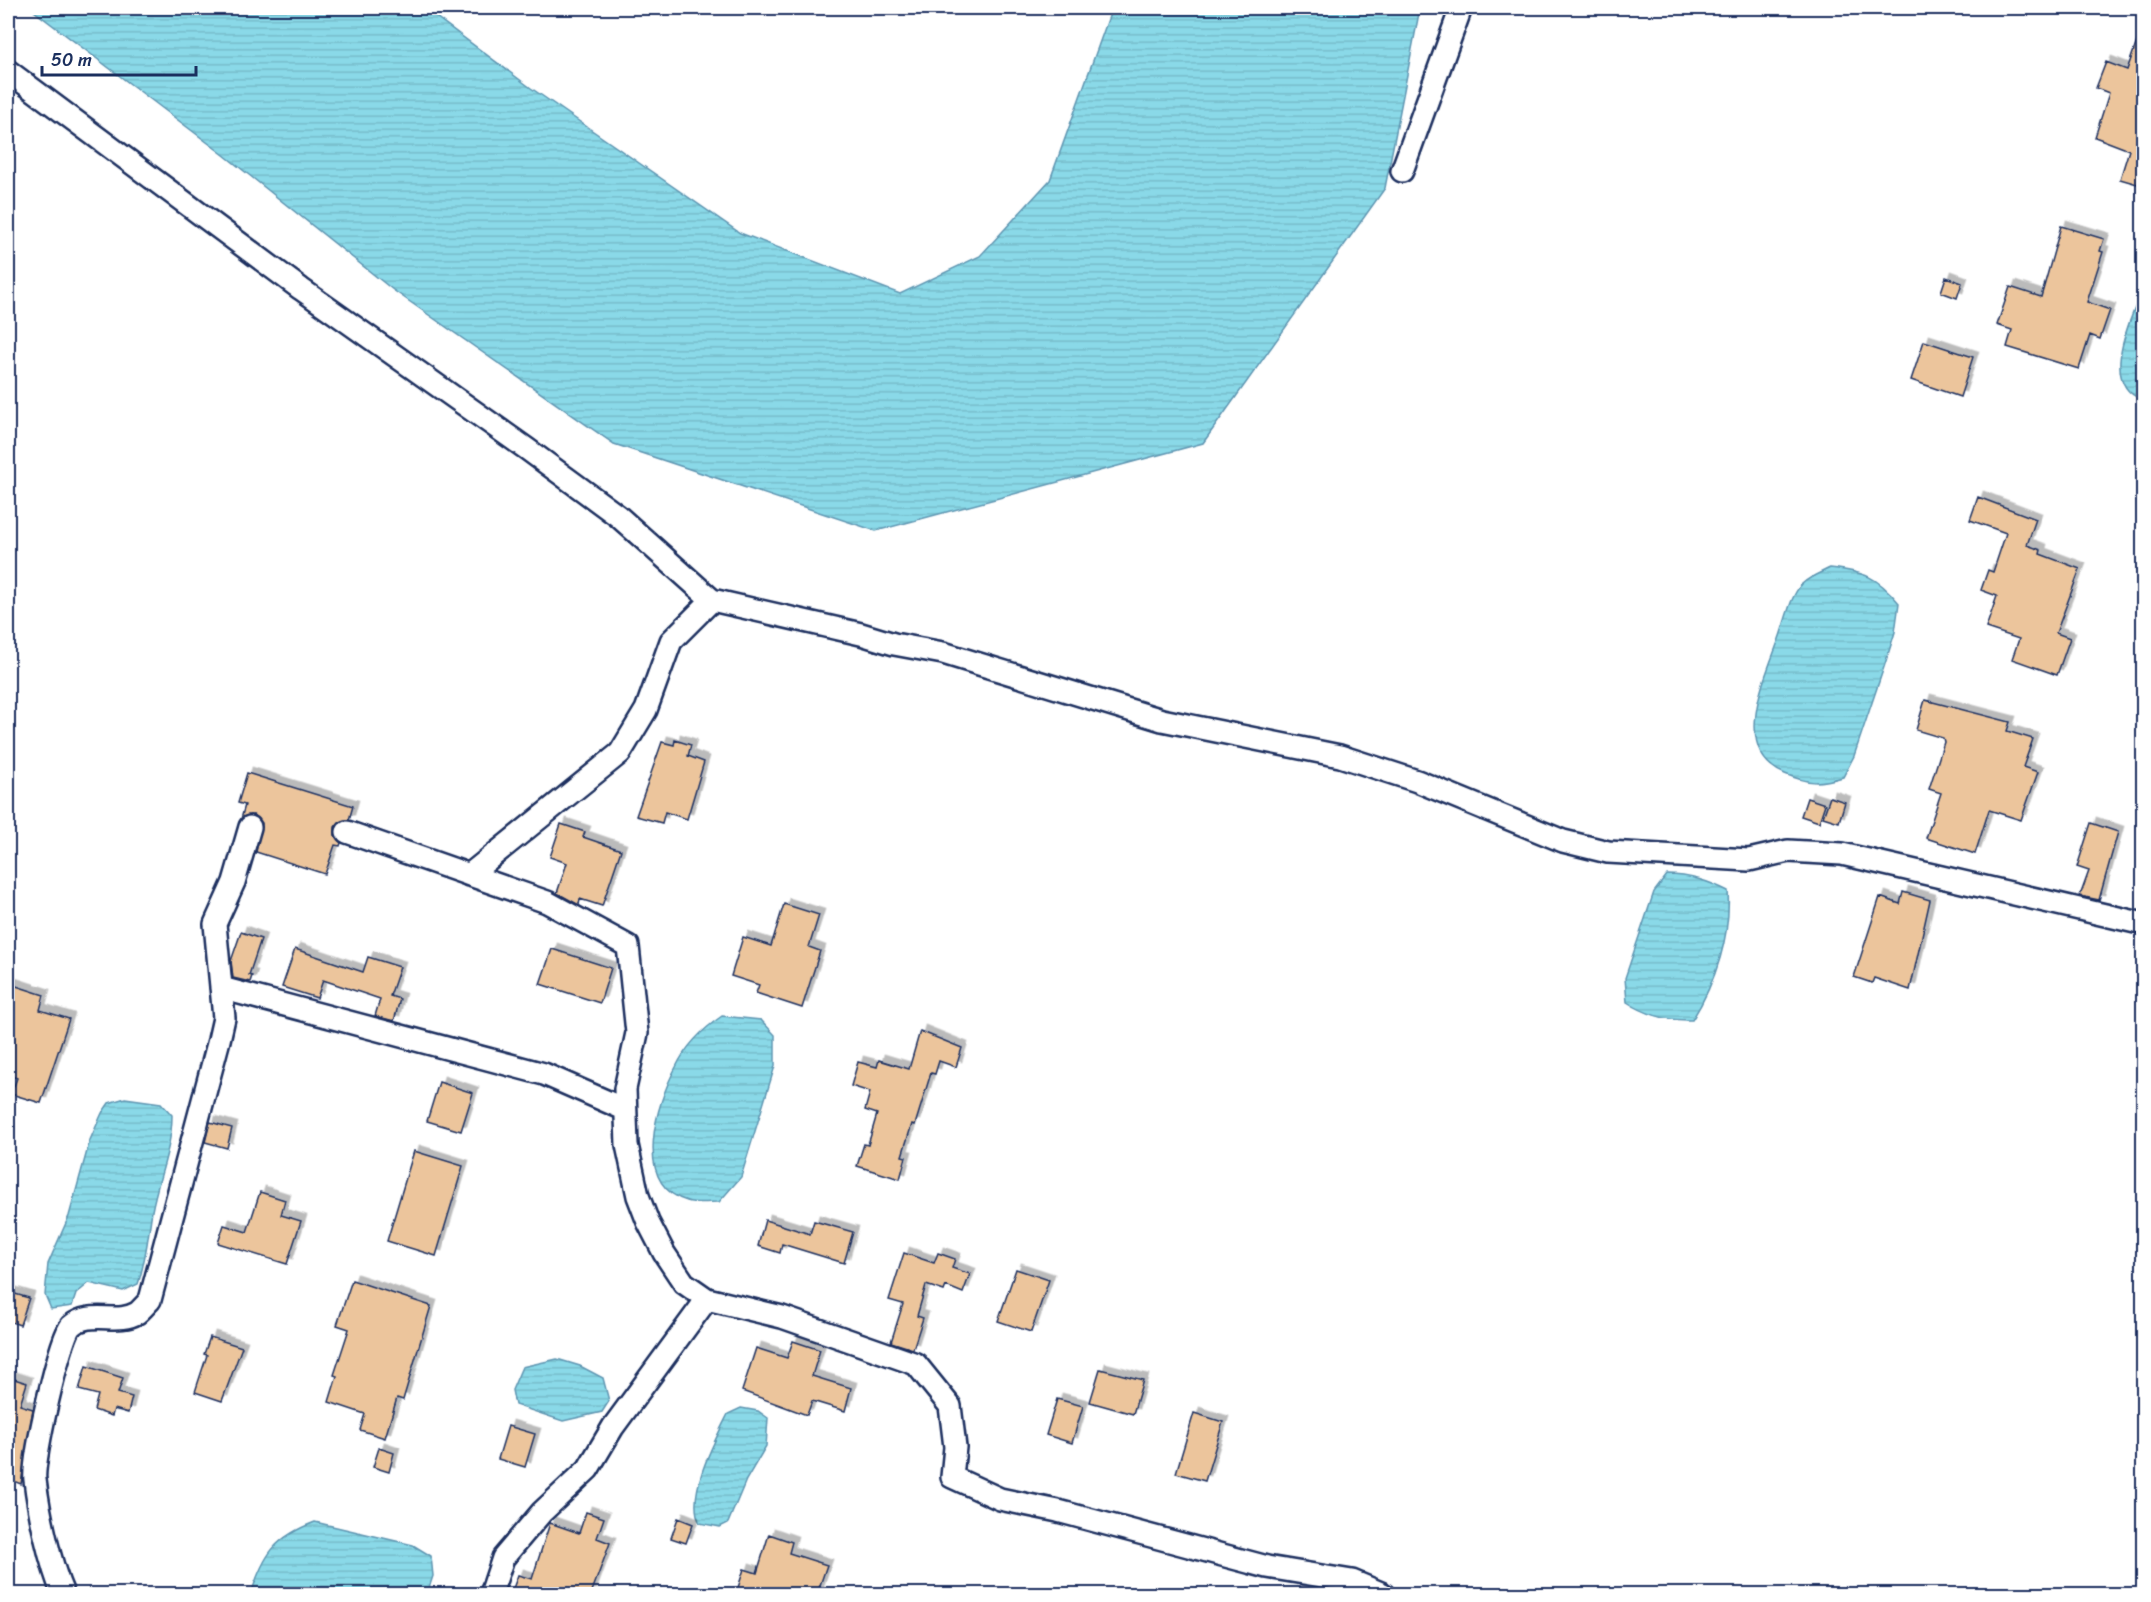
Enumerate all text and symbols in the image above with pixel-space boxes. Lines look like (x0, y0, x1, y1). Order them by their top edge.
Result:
scale bar (42, 39, 196, 77)
text: 50 m (51, 44, 92, 76)

